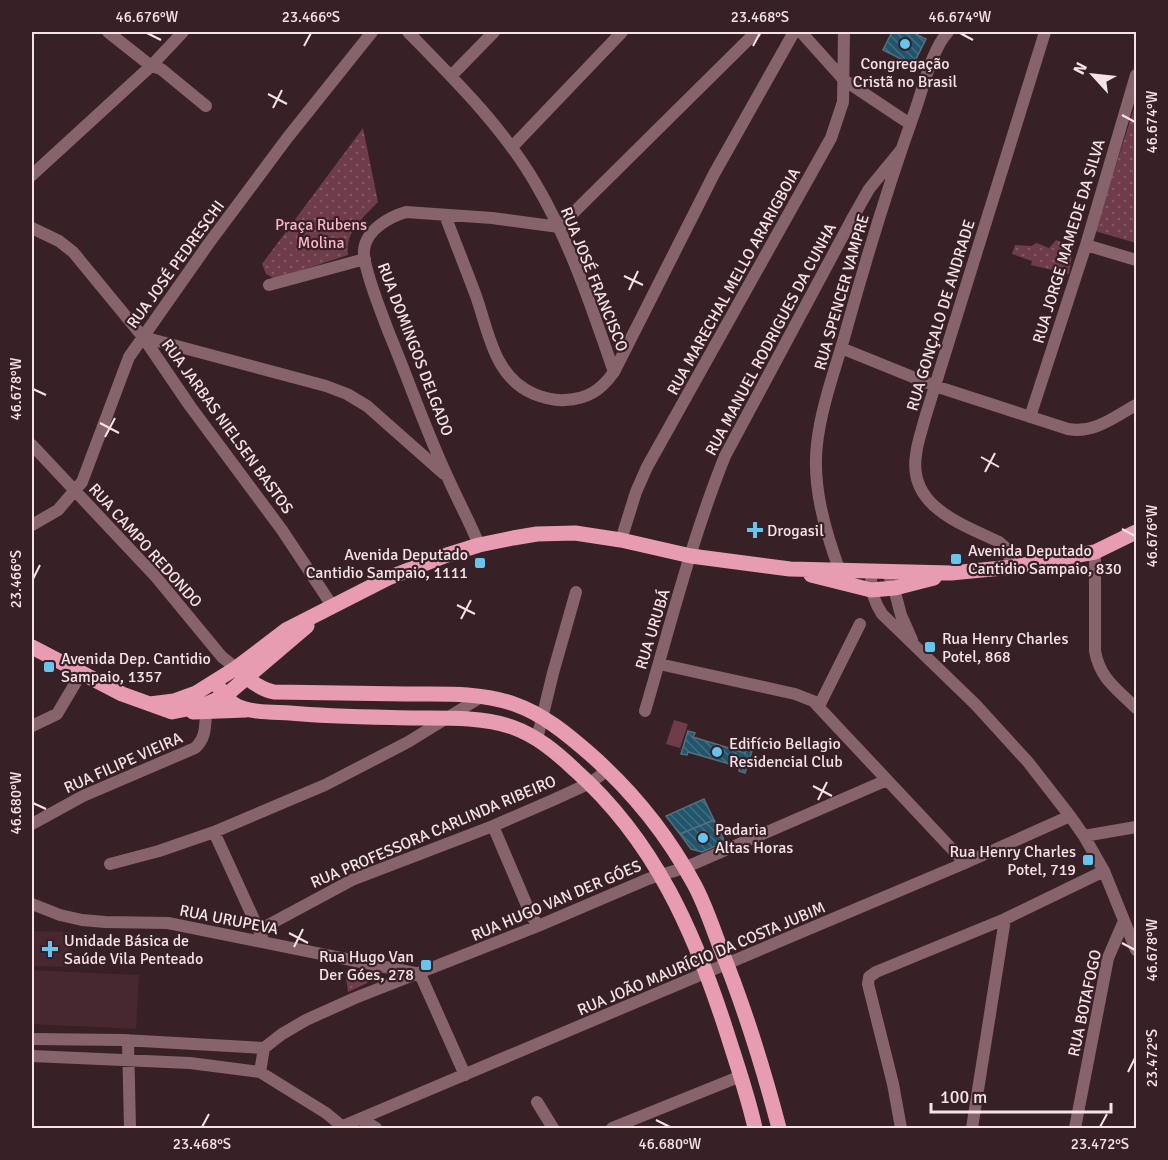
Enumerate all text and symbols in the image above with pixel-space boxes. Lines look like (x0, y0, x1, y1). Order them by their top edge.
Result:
text: 46.676°W (116, 8, 179, 26)
text: 23.466°S (282, 8, 340, 26)
text: 23.468°S (731, 8, 789, 26)
text: 46.674°W (929, 8, 992, 26)
marker: Congregação Cristã no Brasil (898, 37, 912, 51)
north arrow (1063, 45, 1123, 105)
place label: Congregação Cristã no Brasil (853, 54, 957, 92)
text: N (1069, 59, 1092, 78)
text: 46.674°W (1143, 90, 1161, 153)
street label: RUA JORGE MAMEDE DA SILVA (1028, 137, 1110, 346)
street label: RUA MARECHAL MELLO ARARIGBOIA (663, 164, 805, 399)
street label: RUA JOSÉ PEDRESCHI (123, 197, 229, 332)
street label: RUA JOSÉ FRANCISCO (556, 204, 632, 355)
street label: RUA SPENCER VAMPRE (810, 212, 874, 373)
park label: Praça Rubens Molina (275, 215, 367, 253)
street label: RUA GONÇALO DE ANDRADE (902, 217, 980, 413)
street label: RUA MANUEL RODRIGUES DA CUNHA (701, 220, 841, 459)
street label: RUA DOMINGOS DELGADO (373, 260, 457, 439)
street label: RUA JARBAS NIELSEN BASTOS (157, 335, 297, 518)
text: 46.678°W (7, 357, 25, 420)
street label: RUA CAMPO REDONDO (84, 480, 206, 612)
text: 46.676°W (1143, 504, 1161, 567)
place label: Drogasil (767, 521, 824, 541)
marker: Drogasil (748, 523, 762, 537)
place label: Avenida Deputado Cantidio Sampaio, 830 (968, 541, 1122, 579)
place label: Avenida Deputado Cantidio Sampaio, 1111 (306, 545, 468, 583)
text: 23.466°S (7, 550, 25, 608)
marker: Avenida Deputado Cantidio Sampaio, 830 (949, 552, 963, 566)
marker: Avenida Deputado Cantidio Sampaio, 1111 (473, 556, 487, 570)
street label: RUA URUBÁ (631, 586, 675, 672)
place label: Rua Henry Charles Potel, 868 (942, 629, 1068, 667)
marker: Rua Henry Charles Potel, 868 (923, 640, 937, 654)
place label: Avenida Dep. Cantidio Sampaio, 1357 (61, 649, 211, 687)
marker: Avenida Dep. Cantidio Sampaio, 1357 (42, 660, 56, 674)
street label: RUA FILIPE VIEIRA (61, 728, 186, 798)
place label: Edifício Bellagio Residencial Club (729, 734, 843, 772)
marker: Edifício Bellagio Residencial Club (710, 745, 724, 759)
text: 46.680°W (7, 771, 25, 834)
street label: RUA PROFESSORA CARLINDA RIBEIRO (308, 771, 559, 893)
place label: Padaria Altas Horas (715, 820, 793, 858)
marker: Padaria Altas Horas (696, 831, 710, 845)
place label: Rua Henry Charles Potel, 719 (950, 842, 1076, 880)
marker: Rua Henry Charles Potel, 719 (1081, 853, 1095, 867)
street label: RUA HUGO VAN DER GÓES (468, 856, 644, 946)
street label: RUA JOÃO MAURÍCIO DA COSTA JUBIM (574, 898, 828, 1020)
street label: RUA URUPEVA (178, 901, 280, 939)
text: 46.678°W (1143, 918, 1161, 981)
place label: Unidade Básica de Saúde Vila Penteado (64, 931, 203, 969)
marker: Unidade Básica de Saúde Vila Penteado (41, 940, 59, 958)
place label: Rua Hugo Van Der Góes, 278 (319, 947, 414, 985)
street label: RUA BOTAFOGO (1064, 948, 1106, 1059)
marker: Rua Hugo Van Der Góes, 278 (419, 958, 433, 972)
text: 23.472°S (1143, 1029, 1161, 1087)
scale bar (931, 1076, 1111, 1114)
text: 100 m (940, 1086, 987, 1108)
text: 23.468°S (173, 1135, 231, 1153)
text: 46.680°W (639, 1135, 702, 1153)
text: 23.472°S (1071, 1135, 1129, 1153)

